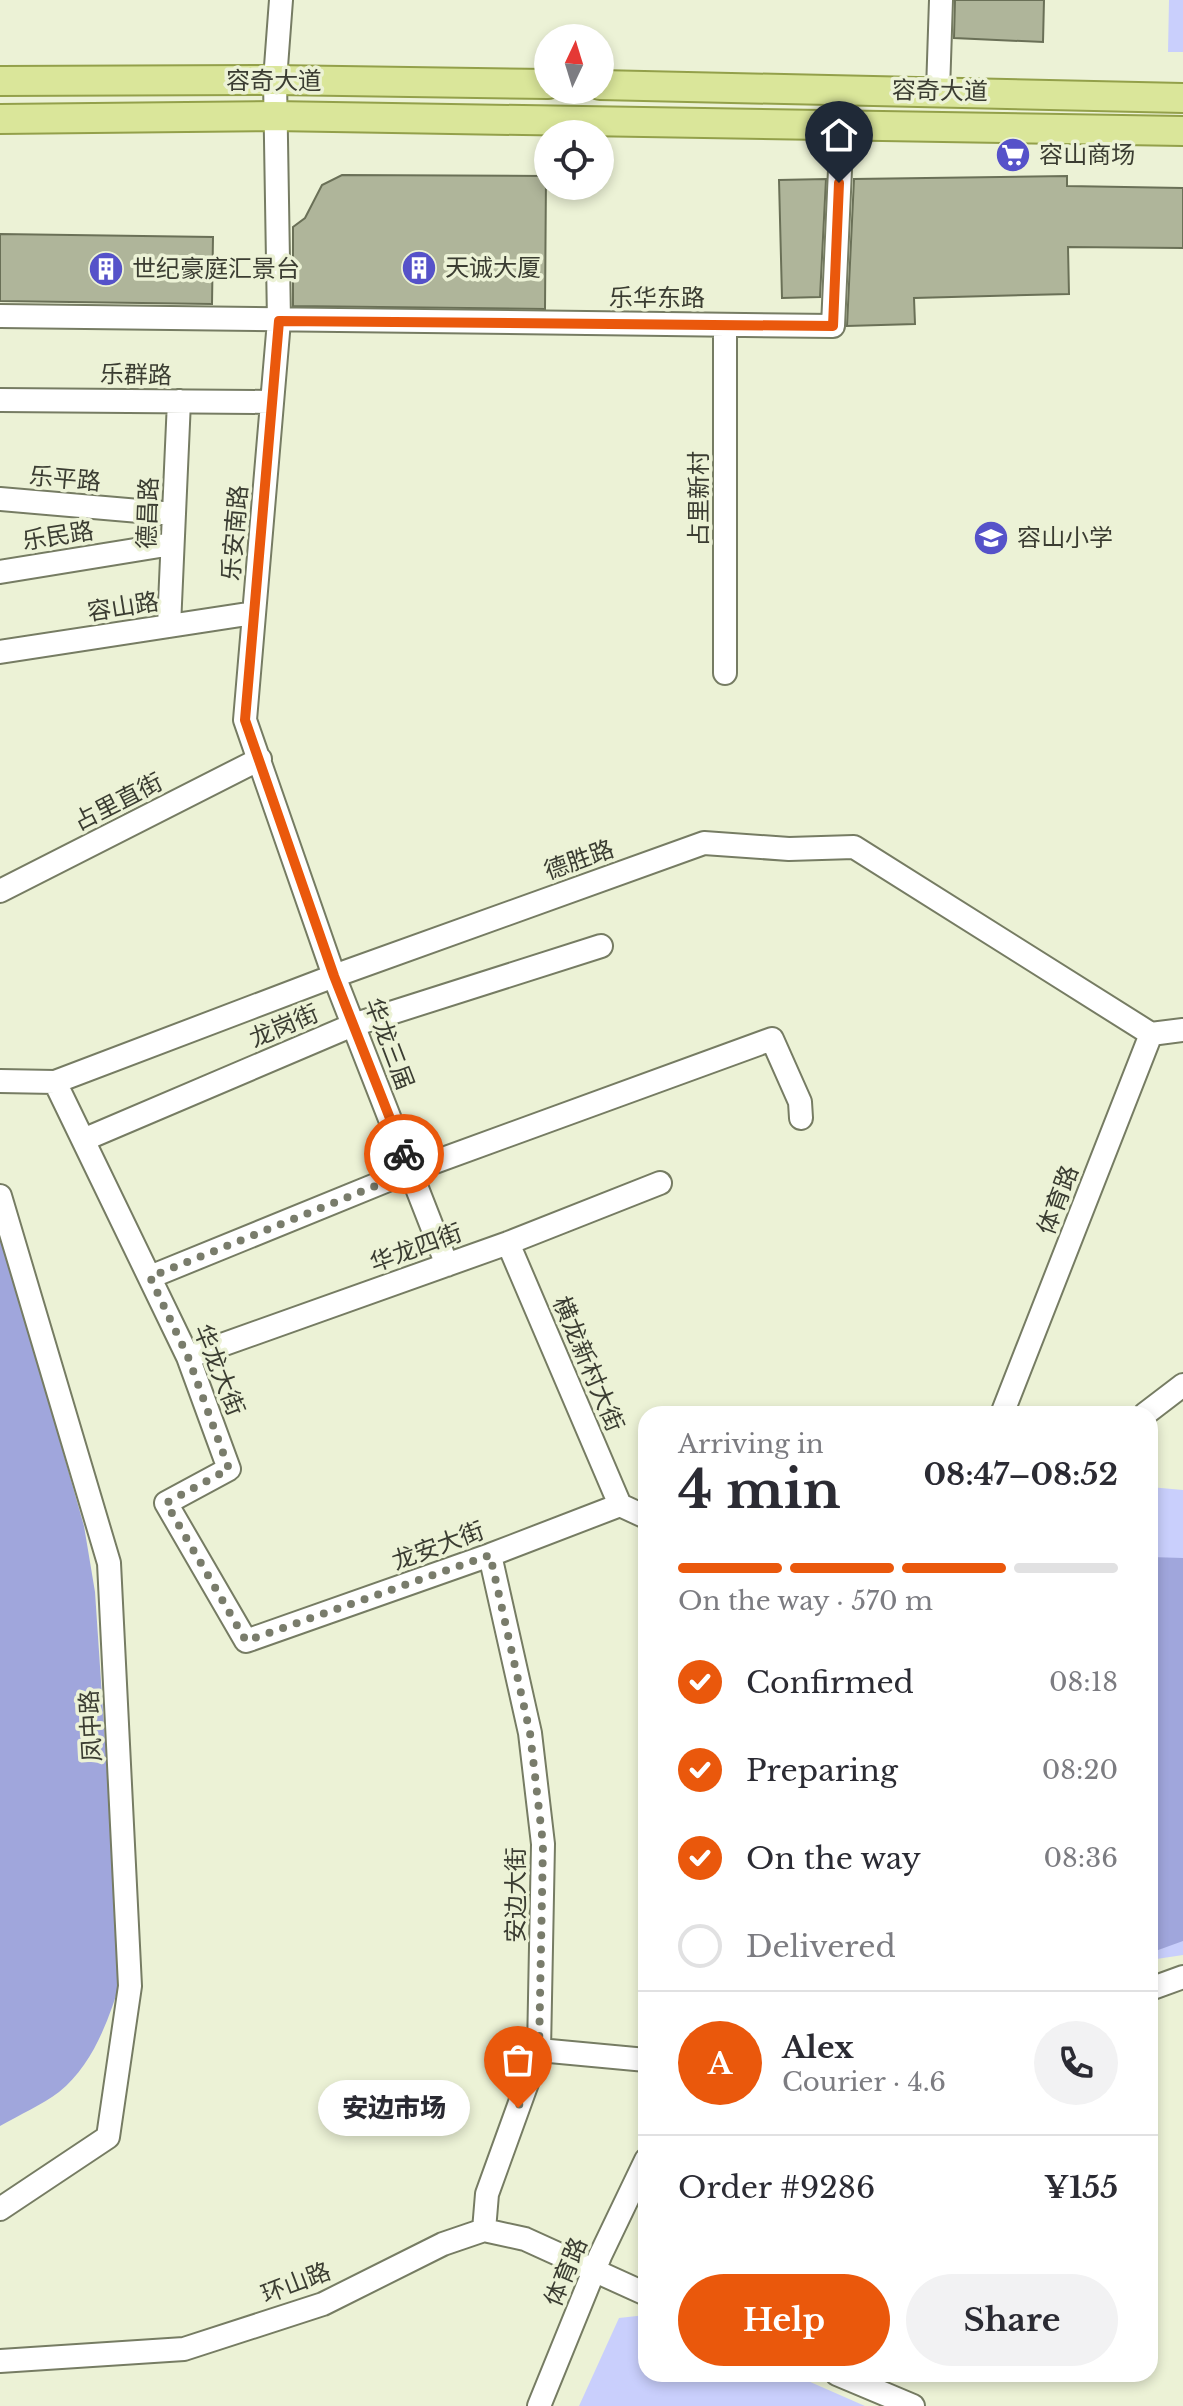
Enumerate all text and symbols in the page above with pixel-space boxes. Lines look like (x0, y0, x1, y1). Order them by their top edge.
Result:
north arrow (534, 24, 614, 104)
map controls (534, 24, 614, 200)
street label: 容奇大道 (226, 66, 322, 95)
street label: 容奇大道 (892, 75, 988, 106)
pin (805, 101, 873, 183)
icon: home (817, 113, 861, 157)
button: locate (534, 120, 614, 200)
supermarket icon: 容山商场 (994, 136, 1032, 174)
place label: 容山商场 (1039, 140, 1135, 169)
building icon: 天诚大厦 (400, 249, 438, 287)
building icon: 世纪豪庭汇景台 (87, 250, 125, 288)
place label: 天诚大厦 (445, 253, 541, 282)
place label: 世纪豪庭汇景台 (132, 254, 300, 283)
street label: 乐华东路 (609, 283, 705, 312)
street label: 乐群路 (100, 359, 172, 390)
street label: 占里新村 (684, 451, 713, 547)
street label: 乐平路 (28, 461, 102, 496)
street label: 德昌路 (132, 476, 163, 549)
street label: 乐安南路 (216, 484, 253, 582)
street label: 乐民路 (20, 516, 96, 555)
school or university icon: 容山小学 (972, 519, 1010, 557)
place label: 容山小学 (1017, 523, 1113, 552)
street label: 容山路 (85, 587, 161, 626)
street label: 占里直街 (68, 767, 167, 836)
street label: 德胜路 (540, 834, 618, 885)
street label: 华龙三届 (359, 994, 420, 1094)
street label: 龙岗街 (245, 998, 323, 1053)
courier (364, 1114, 444, 1194)
icon: bike (382, 1132, 426, 1176)
street label: 体育路 (1031, 1161, 1084, 1239)
street label: 华龙四街 (366, 1217, 466, 1278)
street label: 横龙新村大街 (547, 1292, 630, 1436)
street label: 华龙大街 (188, 1320, 251, 1420)
text: Arriving in (678, 1428, 824, 1460)
text: 08:47–08:52 (923, 1456, 1118, 1493)
text: 4 min (678, 1458, 840, 1522)
street label: 龙安大街 (388, 1515, 488, 1576)
text: On the way · 570 m (678, 1585, 933, 1617)
icon: check (678, 1660, 722, 1704)
text: Confirmed (746, 1664, 914, 1701)
text: 08:18 (1049, 1666, 1118, 1698)
street label: 凤中路 (74, 1689, 107, 1763)
icon: check (678, 1748, 722, 1792)
text: Preparing (746, 1752, 898, 1789)
text: 08:20 (1042, 1754, 1118, 1786)
icon: check (678, 1836, 722, 1880)
text: On the way (746, 1840, 921, 1877)
text: 08:36 (1044, 1842, 1118, 1874)
street label: 安边大街 (501, 1847, 530, 1943)
text: Delivered (746, 1928, 896, 1965)
button: phone (1034, 2021, 1118, 2105)
pin (484, 2026, 552, 2108)
text: Alex (782, 2029, 854, 2066)
icon: bag (496, 2038, 540, 2082)
text: A (708, 2045, 732, 2082)
text: Courier · 4.6 (782, 2066, 946, 2098)
callout: 安边市场 (318, 2080, 470, 2136)
text: 安边市场 (342, 2092, 446, 2124)
text: Order #9286 (678, 2169, 875, 2206)
text: ¥155 (1044, 2169, 1118, 2206)
street label: 体育路 (538, 2233, 593, 2311)
street label: 环山路 (257, 2256, 335, 2309)
button: Help (678, 2274, 890, 2366)
button: Share (906, 2274, 1118, 2366)

